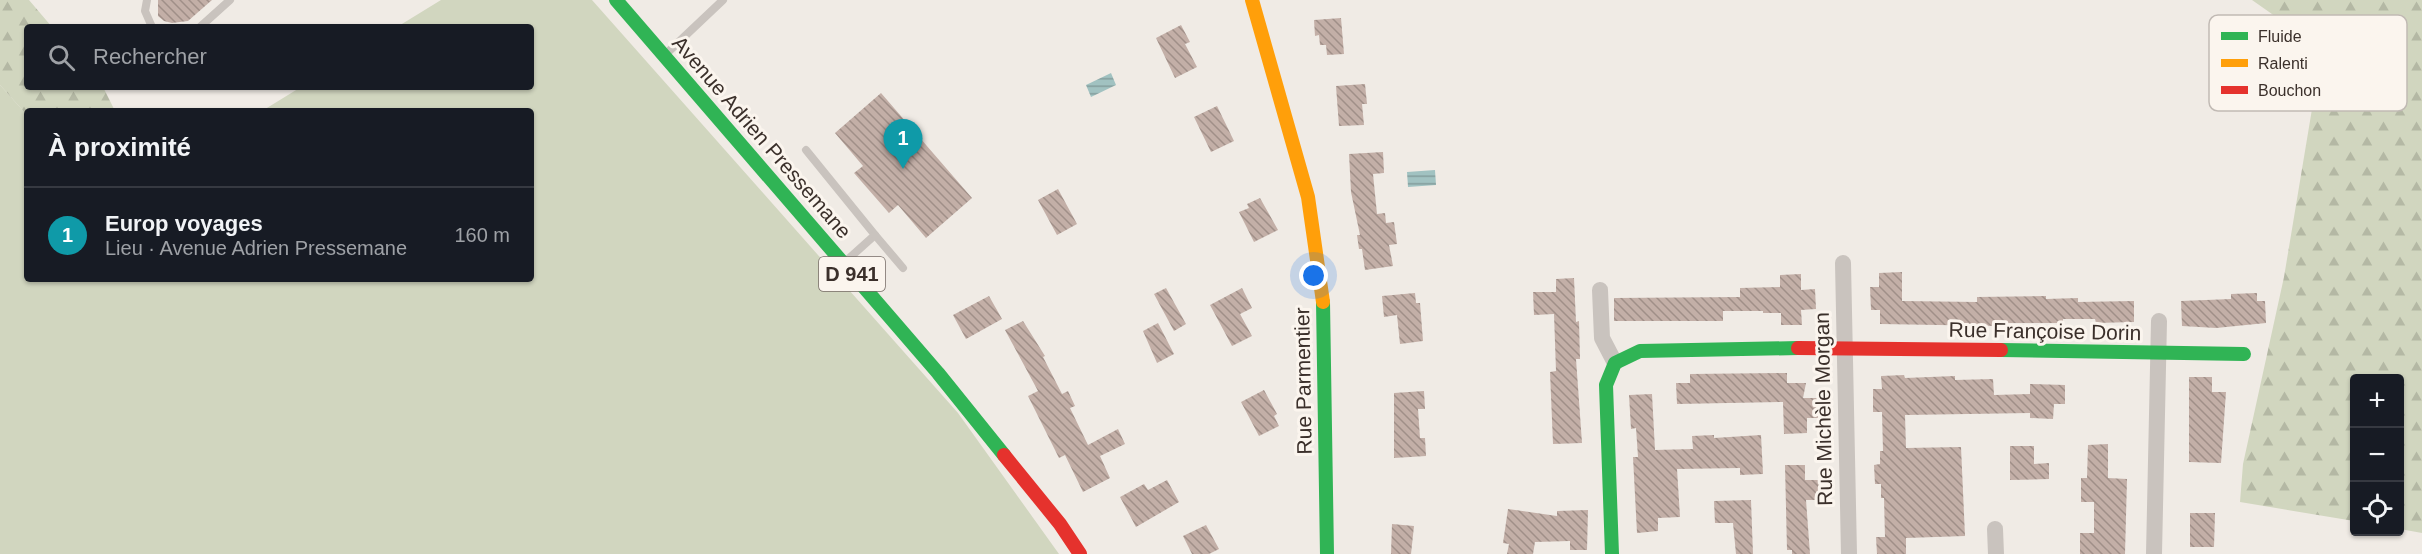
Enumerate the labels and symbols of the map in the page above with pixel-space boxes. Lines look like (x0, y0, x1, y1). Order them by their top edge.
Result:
legend (2209, 15, 2407, 111)
text: Fluide (2258, 28, 2302, 45)
street label: Avenue Adrien Pressemane (668, 31, 856, 243)
text: Ralenti (2258, 55, 2308, 72)
text: Bouchon (2258, 82, 2321, 99)
pin: 1 (884, 120, 922, 169)
road number: D 941 (819, 257, 885, 291)
your location (1299, 261, 1328, 290)
street label: Rue Parmentier (1290, 307, 1316, 455)
street label: Rue Michèle Morgan (1810, 312, 1836, 506)
street label: Rue Françoise Dorin (1949, 318, 2141, 344)

